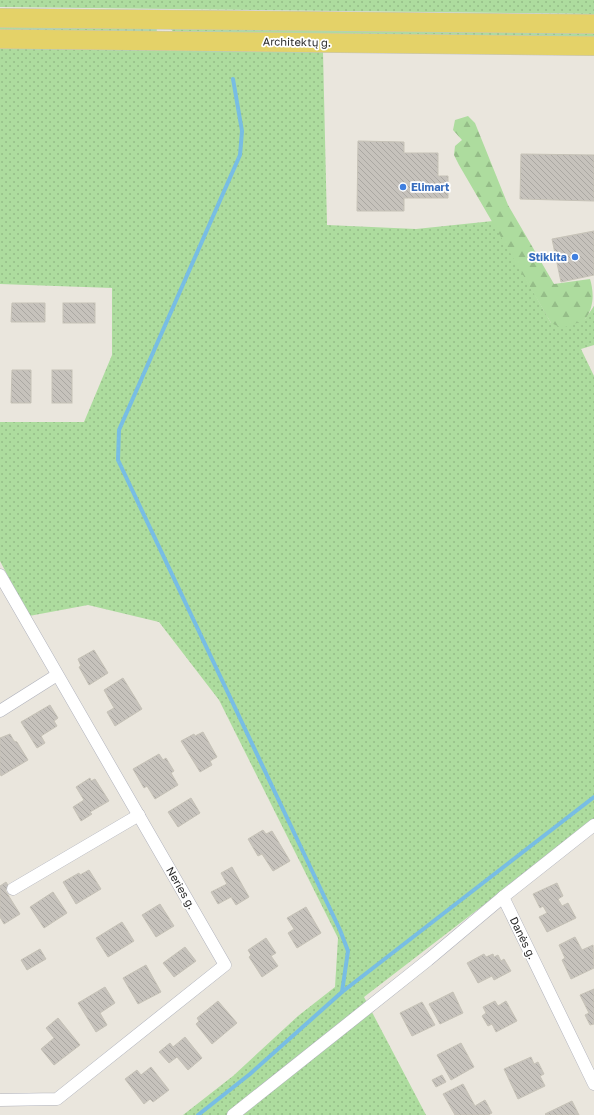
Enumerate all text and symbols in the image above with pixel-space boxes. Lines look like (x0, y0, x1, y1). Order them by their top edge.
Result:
street label: Architektų g. (263, 34, 331, 49)
place label: Elimart (411, 180, 450, 193)
marker: Elimart (398, 182, 408, 192)
place label: Stiklita (528, 250, 567, 263)
marker: Stiklita (570, 252, 580, 262)
street label: Neries g. (164, 864, 199, 911)
street label: Danės g. (508, 914, 539, 961)

